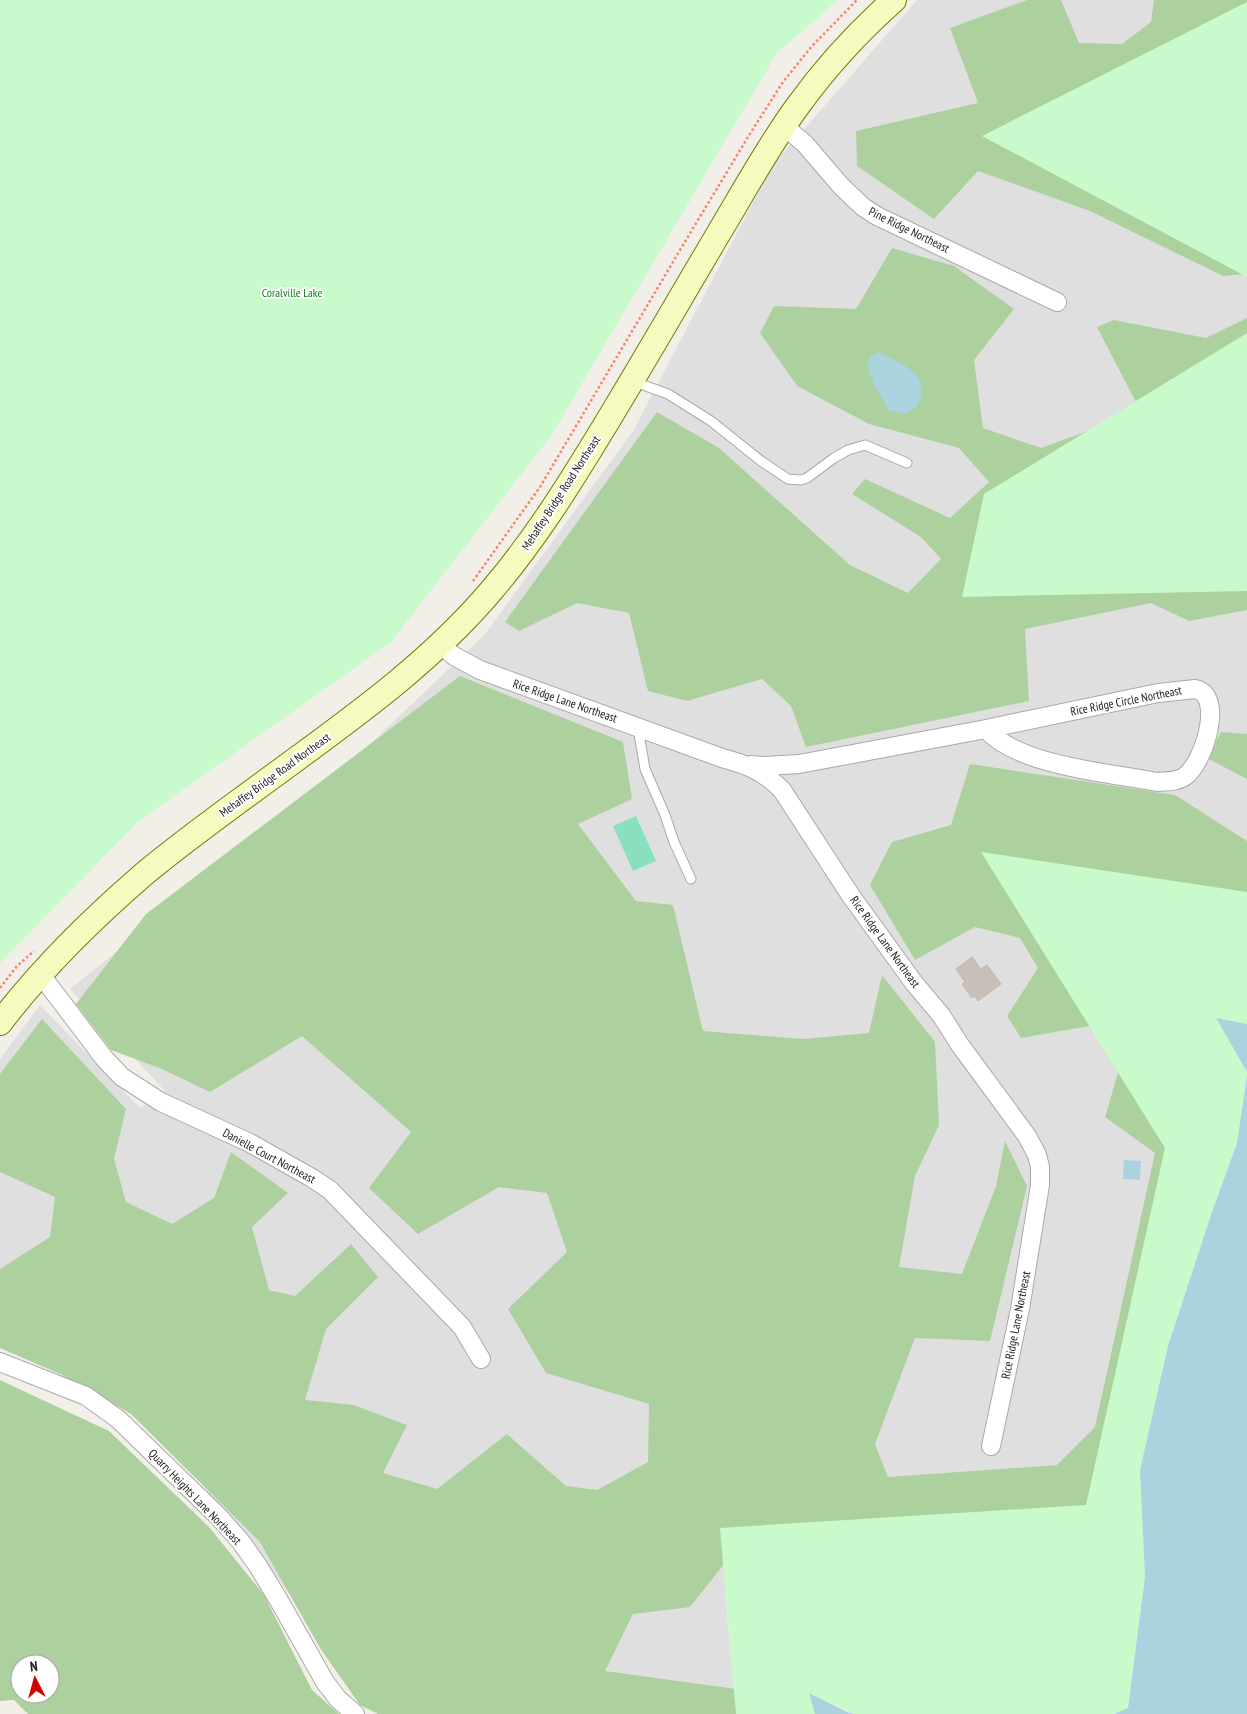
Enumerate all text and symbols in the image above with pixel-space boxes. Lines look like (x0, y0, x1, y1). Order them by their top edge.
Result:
street label: Pine Ridge Northeast (866, 204, 953, 256)
park label: Coralville Lake (262, 285, 322, 300)
street label: Mehaffey Bridge Road Northeast (518, 432, 604, 553)
street label: Rice Ridge Lane Northeast (511, 676, 620, 726)
street label: Rice Ridge Circle Northeast (1069, 682, 1184, 719)
street label: Mehaffey Bridge Road Northeast (216, 729, 334, 820)
street label: Rice Ridge Lane Northeast (847, 893, 924, 991)
street label: Danielle Court Northeast (220, 1125, 319, 1187)
street label: Rice Ridge Lane Northeast (998, 1269, 1033, 1380)
street label: Quarry Heights Lane Northeast (146, 1446, 246, 1548)
north arrow (10, 1654, 60, 1704)
text: N (29, 1657, 38, 1675)

